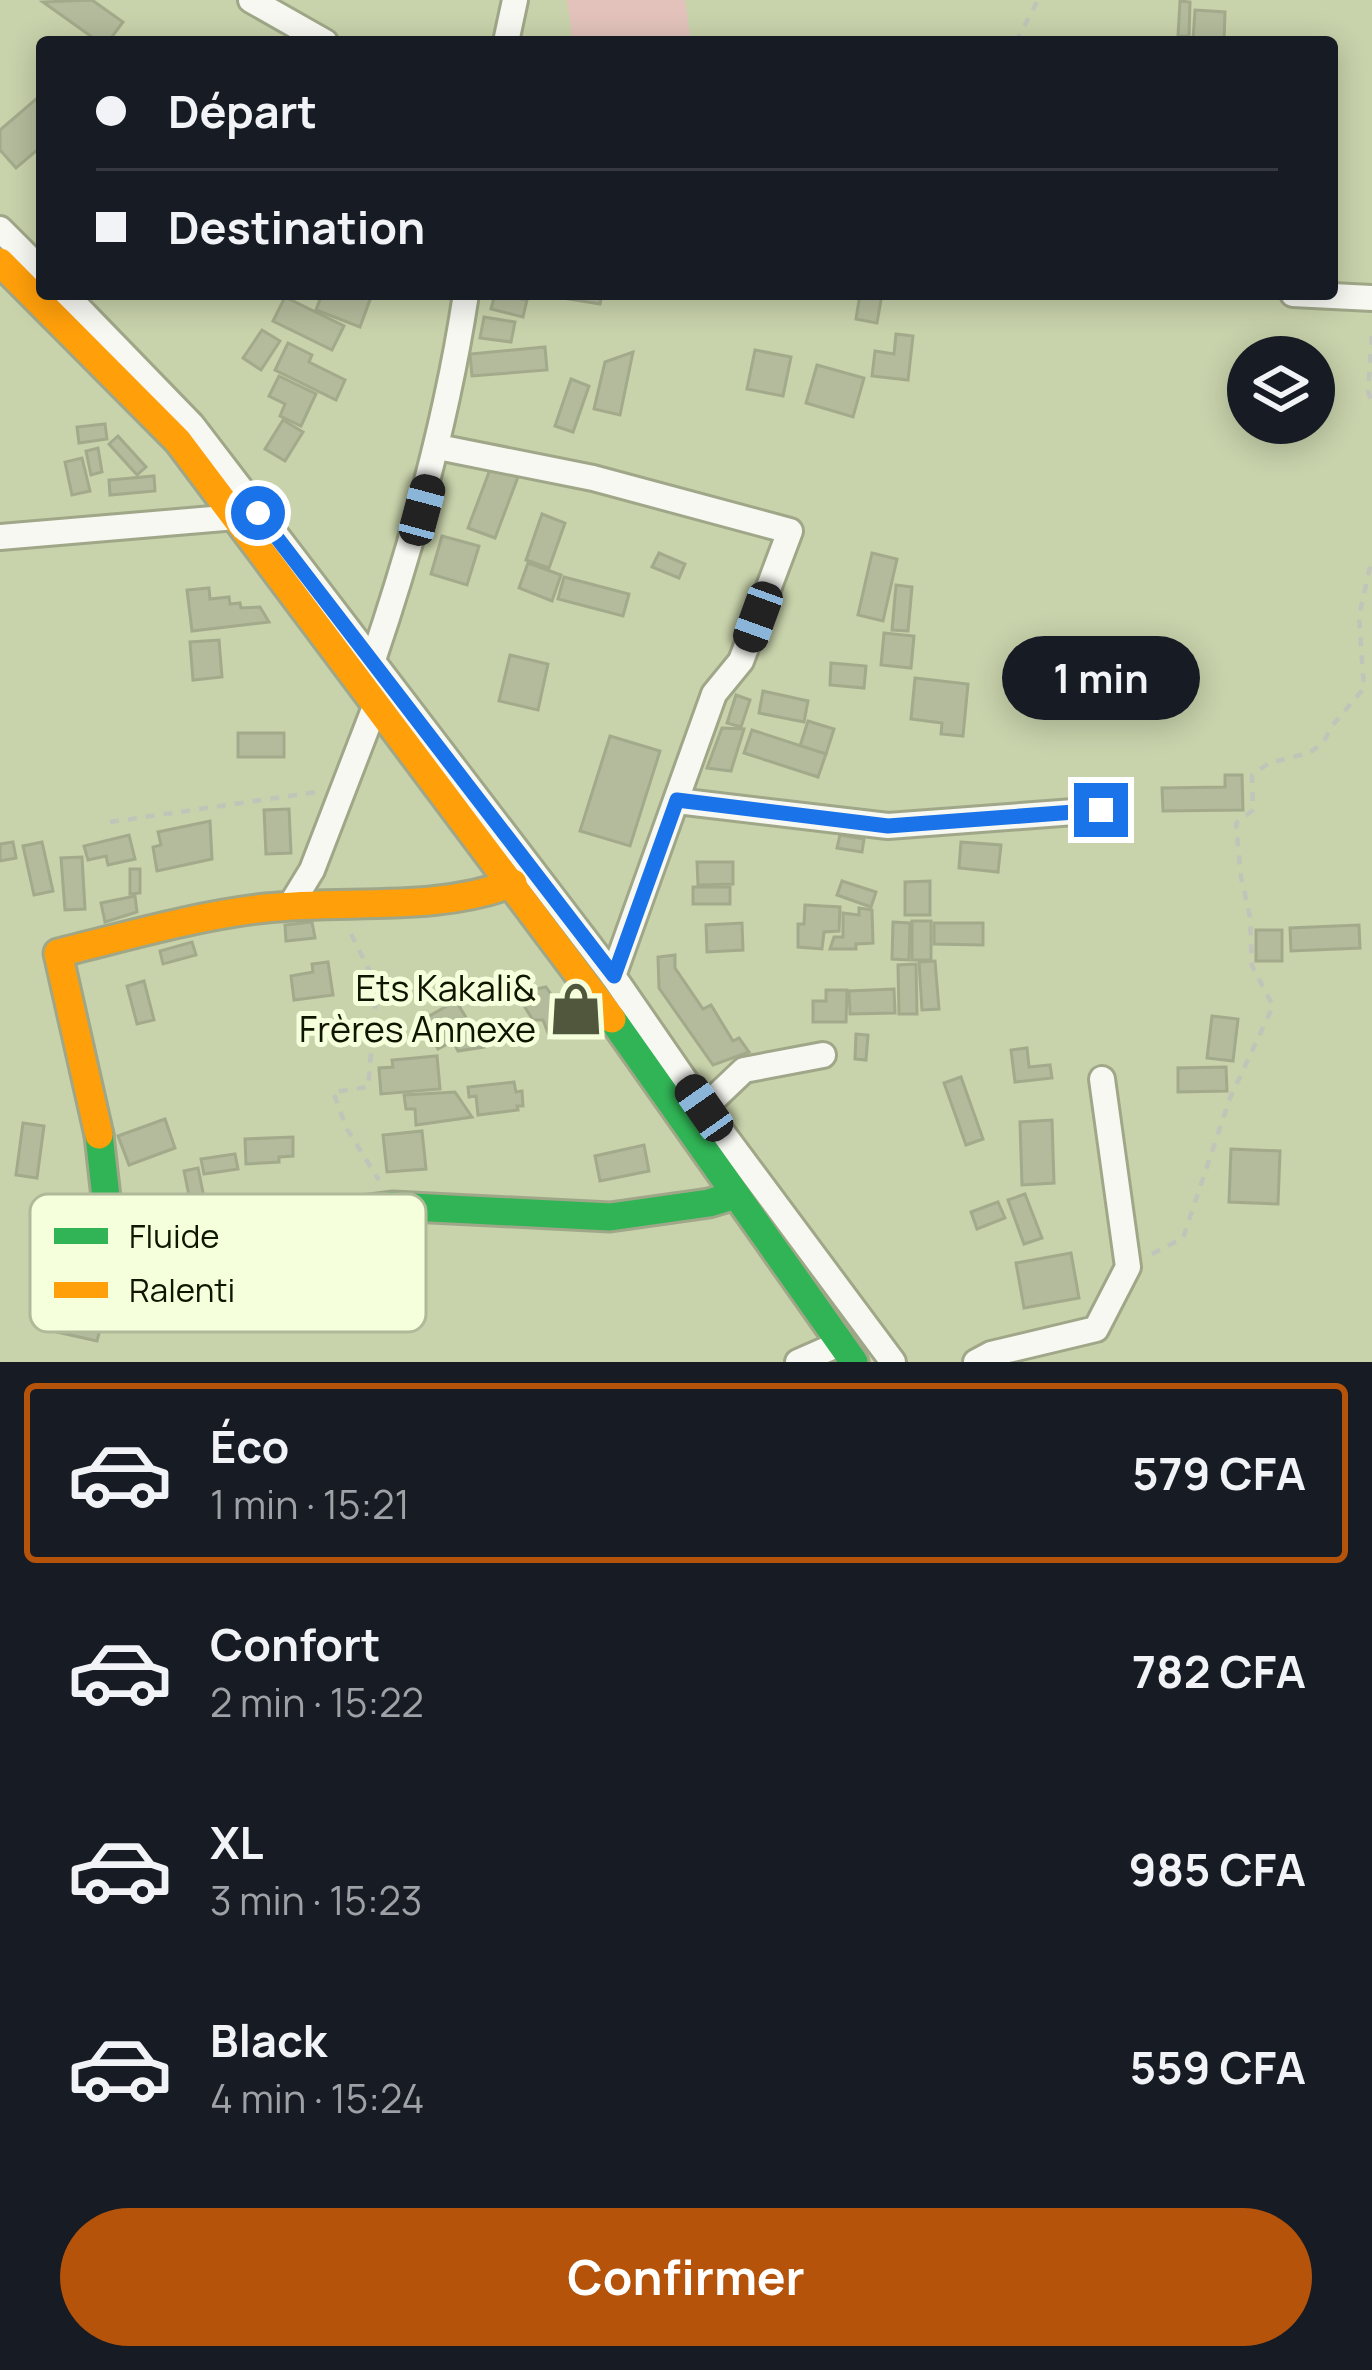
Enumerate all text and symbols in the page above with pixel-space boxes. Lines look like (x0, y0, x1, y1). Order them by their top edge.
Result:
text: Départ (168, 80, 317, 142)
text: Destination (168, 196, 425, 258)
map controls (1227, 336, 1335, 444)
button: layers (1227, 336, 1335, 444)
car (395, 471, 449, 549)
route start (231, 486, 285, 540)
car (729, 577, 787, 657)
callout: 1 min (1002, 636, 1200, 720)
text: 1 min (1053, 651, 1149, 705)
route end (1074, 783, 1128, 837)
place label: Ets Kakali& Frères Annexe (299, 963, 537, 1053)
shop icon: Ets Kakali& Frères Annexe (547, 980, 605, 1038)
car (669, 1068, 739, 1148)
legend (30, 1194, 426, 1332)
text: Fluide (129, 1213, 219, 1258)
text: Ralenti (129, 1267, 235, 1312)
text: Éco (210, 1415, 289, 1477)
icon: car (66, 1419, 174, 1527)
text: 579 CFA (1132, 1442, 1306, 1504)
text: 1 min · 15:21 (210, 1477, 410, 1531)
text: Confort (210, 1613, 381, 1675)
icon: car (66, 1617, 174, 1725)
text: 782 CFA (1132, 1640, 1306, 1702)
text: 2 min · 15:22 (210, 1675, 424, 1729)
text: XL (210, 1811, 264, 1873)
icon: car (66, 1815, 174, 1923)
text: 985 CFA (1129, 1838, 1306, 1900)
text: 3 min · 15:23 (210, 1873, 422, 1927)
text: Black (210, 2009, 327, 2071)
icon: car (66, 2013, 174, 2121)
text: 559 CFA (1130, 2036, 1306, 2098)
text: 4 min · 15:24 (210, 2071, 424, 2125)
button: Confirmer (60, 2208, 1312, 2346)

